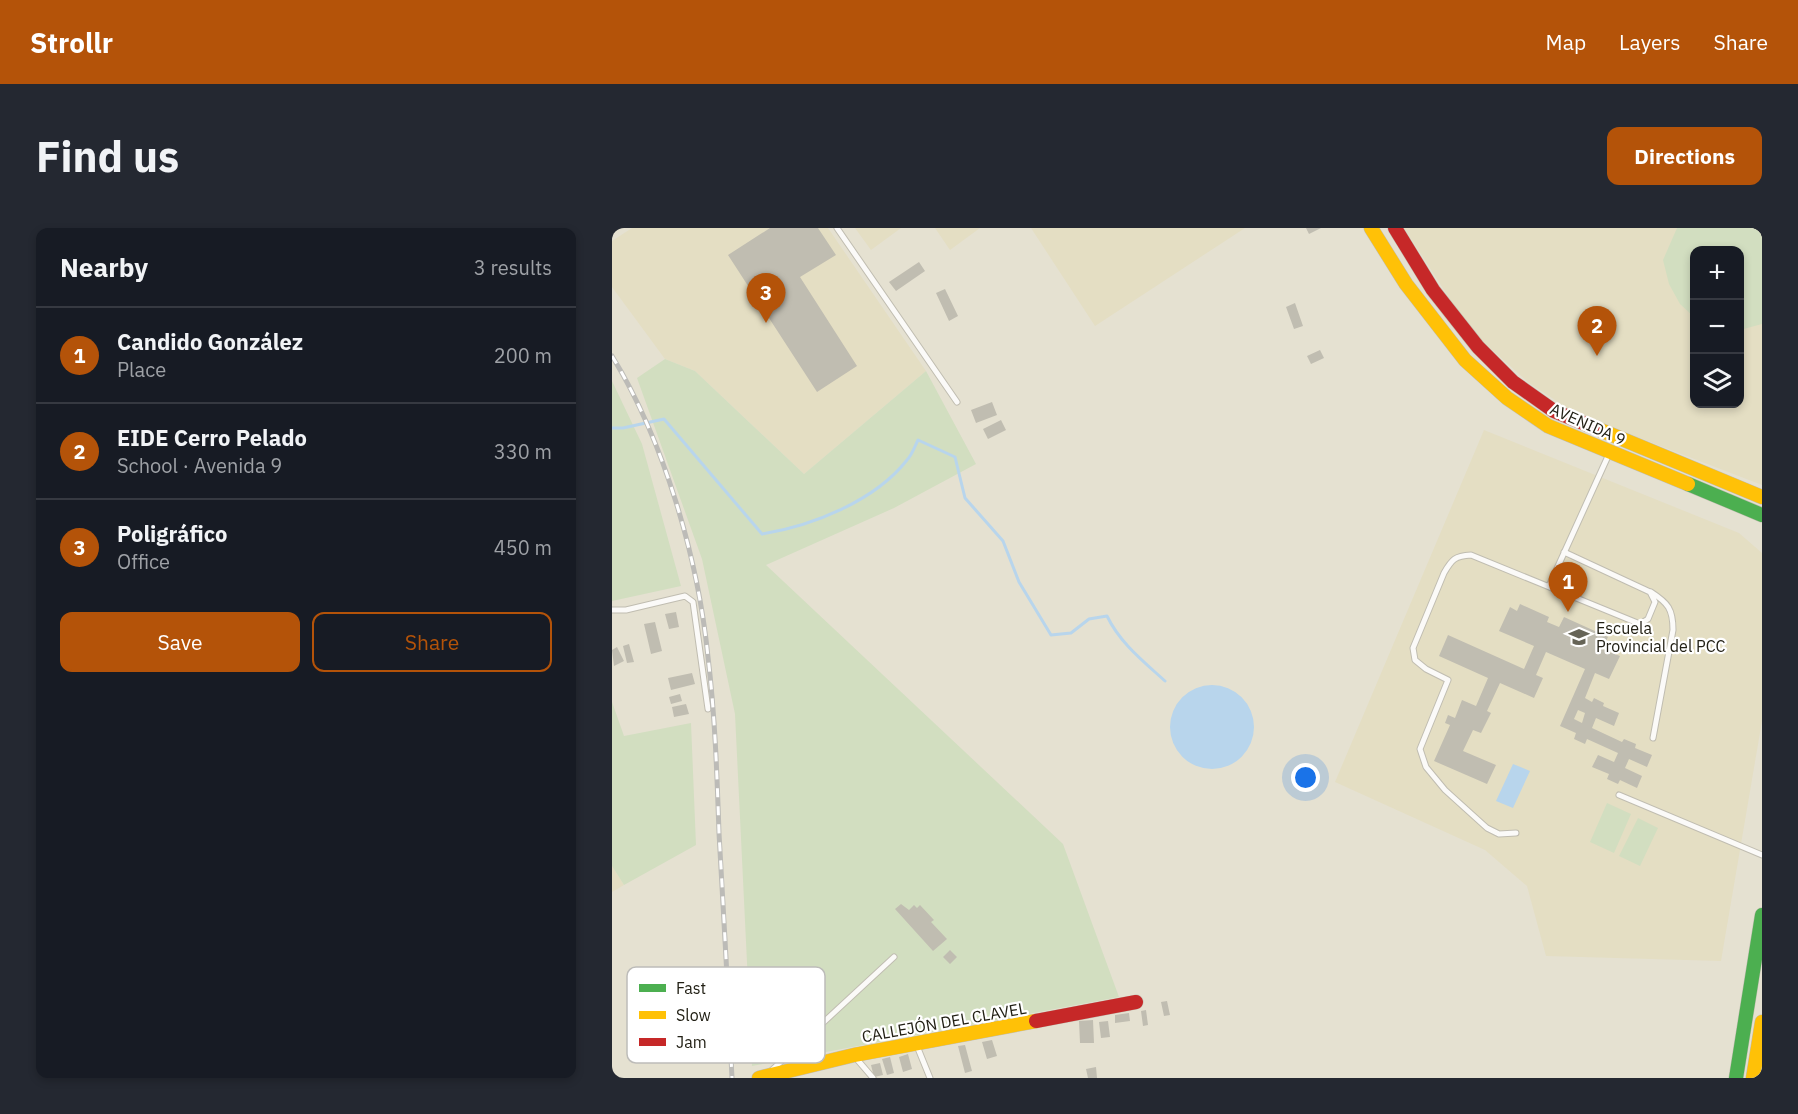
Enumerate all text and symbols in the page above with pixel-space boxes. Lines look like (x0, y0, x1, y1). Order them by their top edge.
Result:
text: Strollr (30, 24, 113, 61)
text: Map (1546, 28, 1586, 56)
text: Layers (1619, 28, 1681, 56)
text: Share (1714, 28, 1768, 56)
button: Directions (1607, 127, 1762, 185)
text: Find us (36, 129, 179, 184)
map controls (1690, 246, 1744, 408)
button: + (1690, 246, 1744, 300)
text: Nearby (60, 250, 148, 284)
text: 3 results (474, 254, 552, 281)
pin: 3 (746, 274, 786, 323)
button: − (1690, 300, 1744, 354)
pin: 2 (1578, 306, 1616, 356)
text: Candido González (117, 327, 303, 356)
text: 1 (74, 342, 86, 369)
text: 200 m (494, 342, 552, 369)
button: layers (1690, 354, 1744, 408)
text: Place (117, 356, 166, 383)
street label: AVENIDA 9 (1547, 398, 1629, 450)
text: EIDE Cerro Pelado (117, 423, 307, 452)
text: 2 (74, 438, 86, 465)
text: 330 m (494, 438, 552, 465)
text: School · Avenida 9 (117, 452, 282, 479)
text: Poligráfico (117, 519, 228, 548)
text: 3 (74, 534, 86, 561)
text: 450 m (494, 534, 552, 561)
text: Office (117, 548, 170, 575)
pin: 1 (1548, 562, 1588, 612)
button: Save (60, 612, 300, 672)
button: Share (312, 612, 552, 672)
place label: Escuela Provincial del PCC (1596, 618, 1725, 656)
school or university icon: Escuela Provincial del PCC (1567, 625, 1591, 649)
your location (1291, 763, 1320, 792)
legend (627, 967, 825, 1063)
text: Fast (676, 978, 706, 998)
street label: CALLEJÓN DEL CLAVEL (860, 997, 1028, 1046)
text: Slow (676, 1005, 711, 1025)
text: Jam (676, 1032, 707, 1052)

